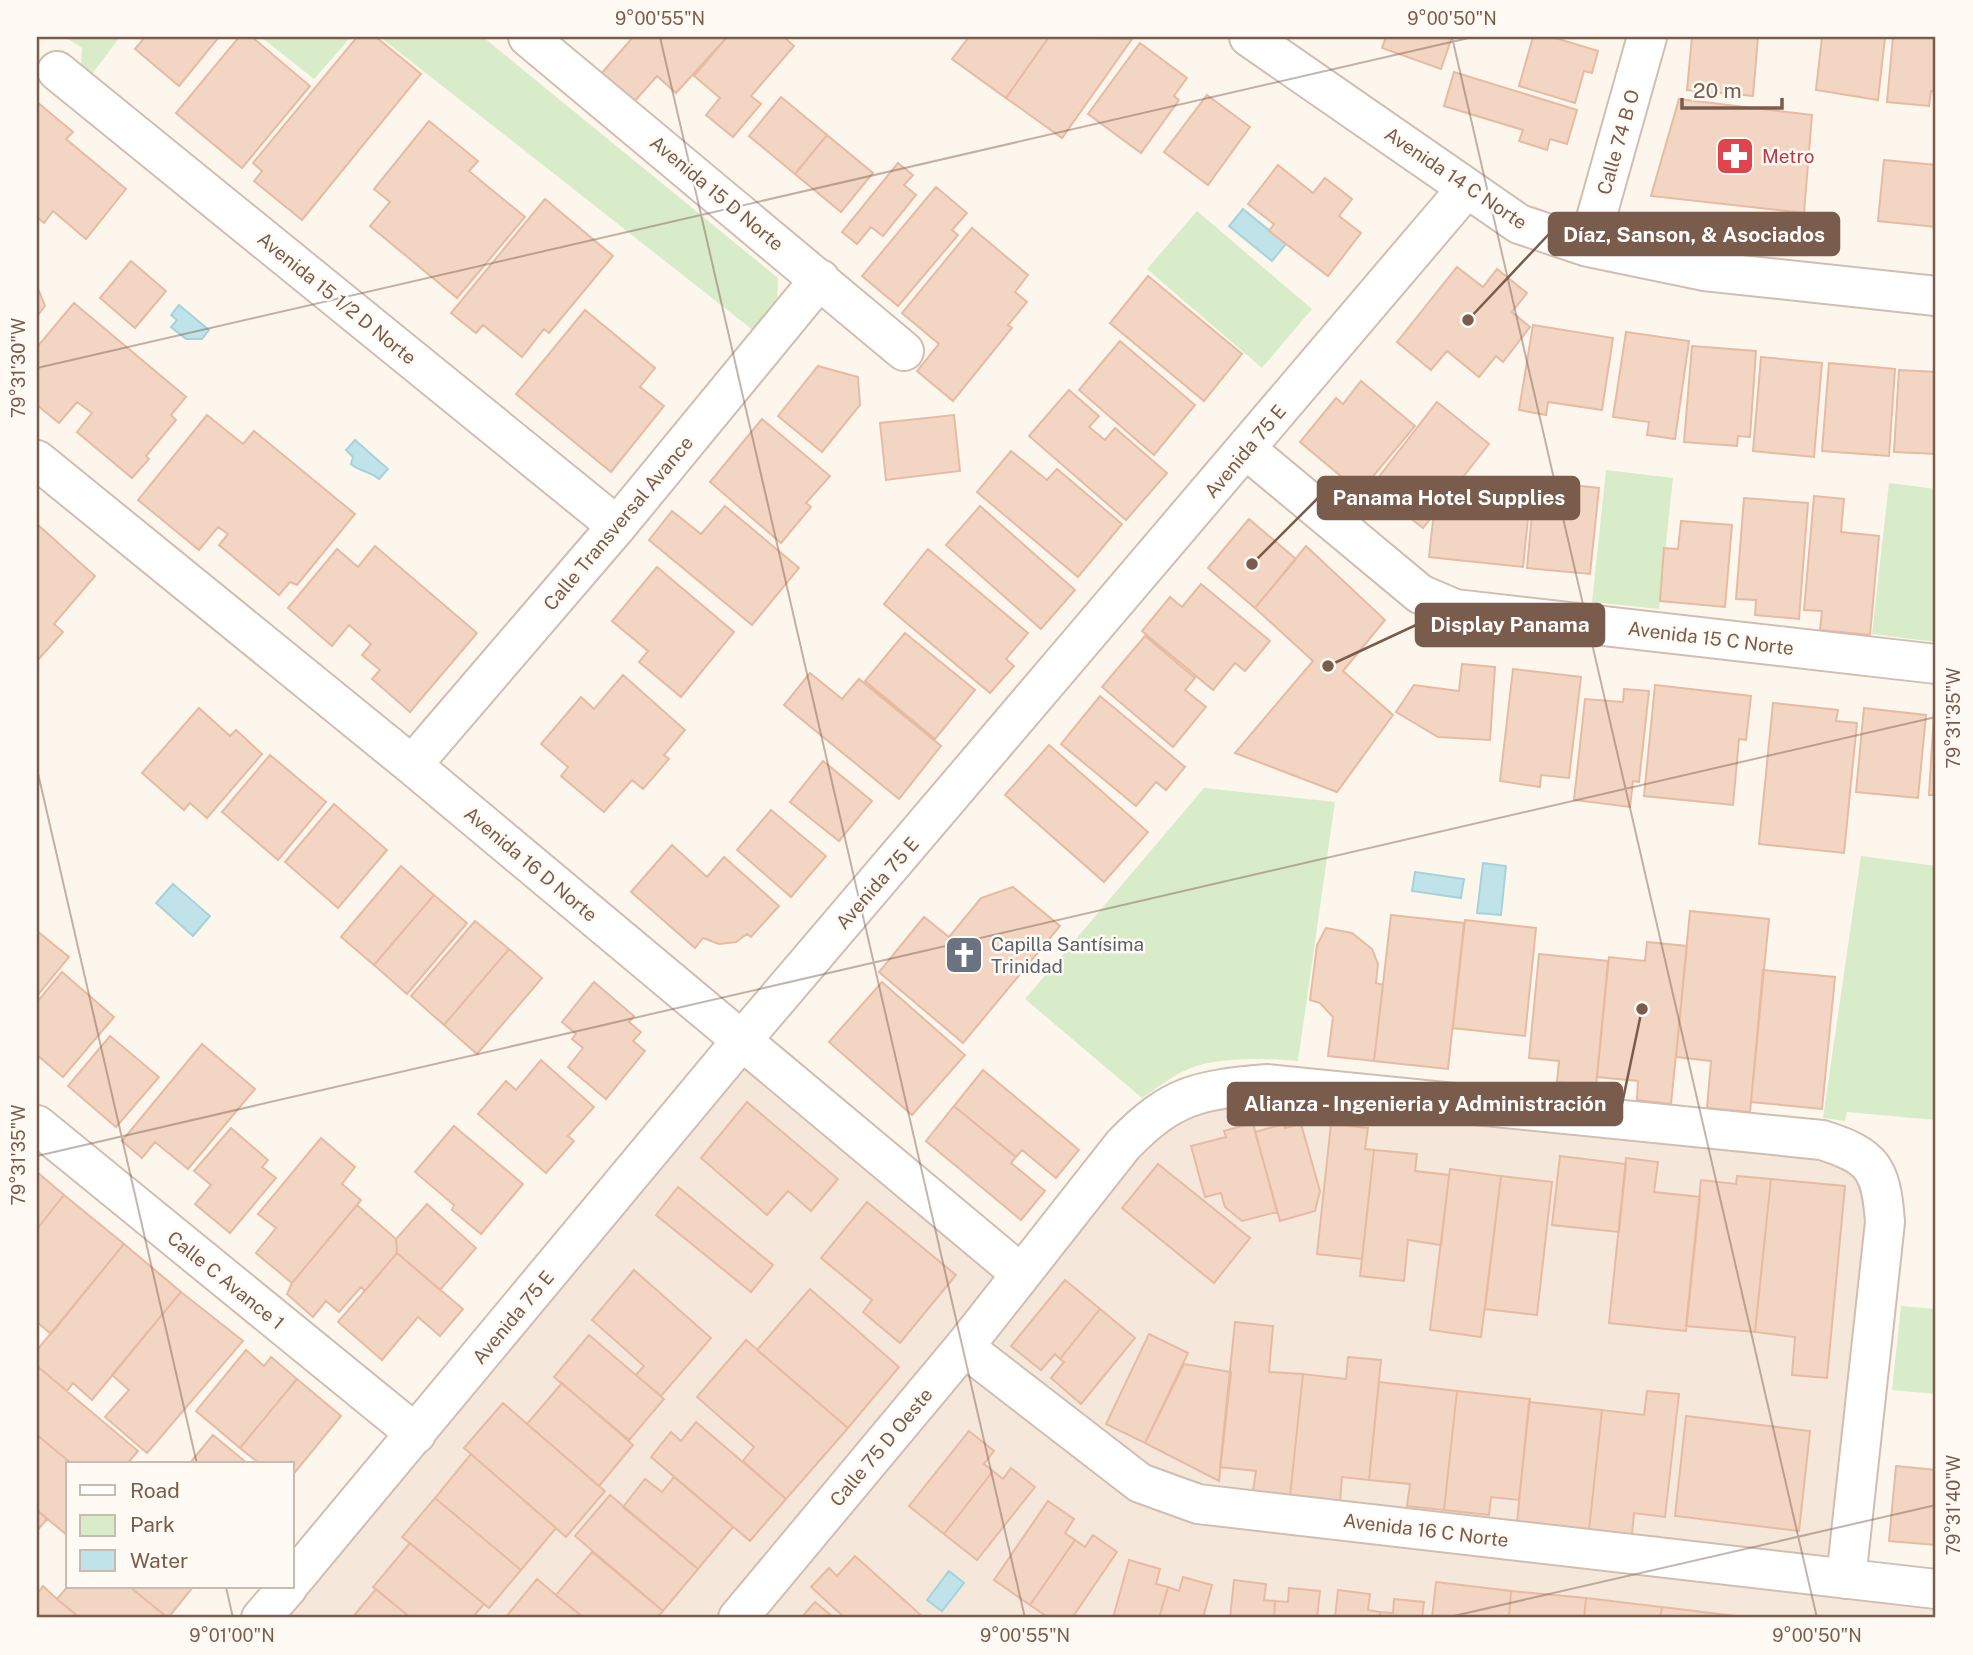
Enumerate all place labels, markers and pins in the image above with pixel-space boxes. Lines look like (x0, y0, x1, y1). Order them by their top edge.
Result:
pharmacy icon: Metro (1714, 135, 1756, 177)
place label: Metro (1762, 145, 1814, 167)
callout: Díaz, Sanson, & Asociados (1549, 213, 1839, 255)
callout: Panama Hotel Supplies (1318, 477, 1579, 519)
callout: Display Panama (1416, 604, 1604, 646)
place label: Capilla Santísima Trinidad (991, 933, 1144, 977)
church icon: Capilla Santísima Trinidad (943, 934, 985, 976)
callout: Alianza - Ingenieria y Administración (1228, 1083, 1622, 1125)

